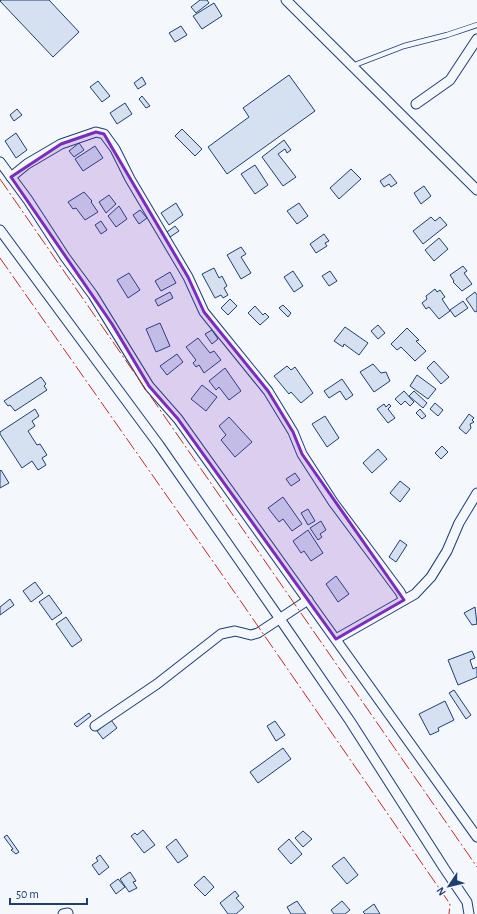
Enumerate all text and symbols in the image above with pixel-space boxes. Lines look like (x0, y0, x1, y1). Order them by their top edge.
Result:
north arrow (429, 866, 469, 906)
scale bar (10, 880, 87, 906)
text: N (435, 885, 448, 898)
text: 50 m (16, 888, 39, 900)

